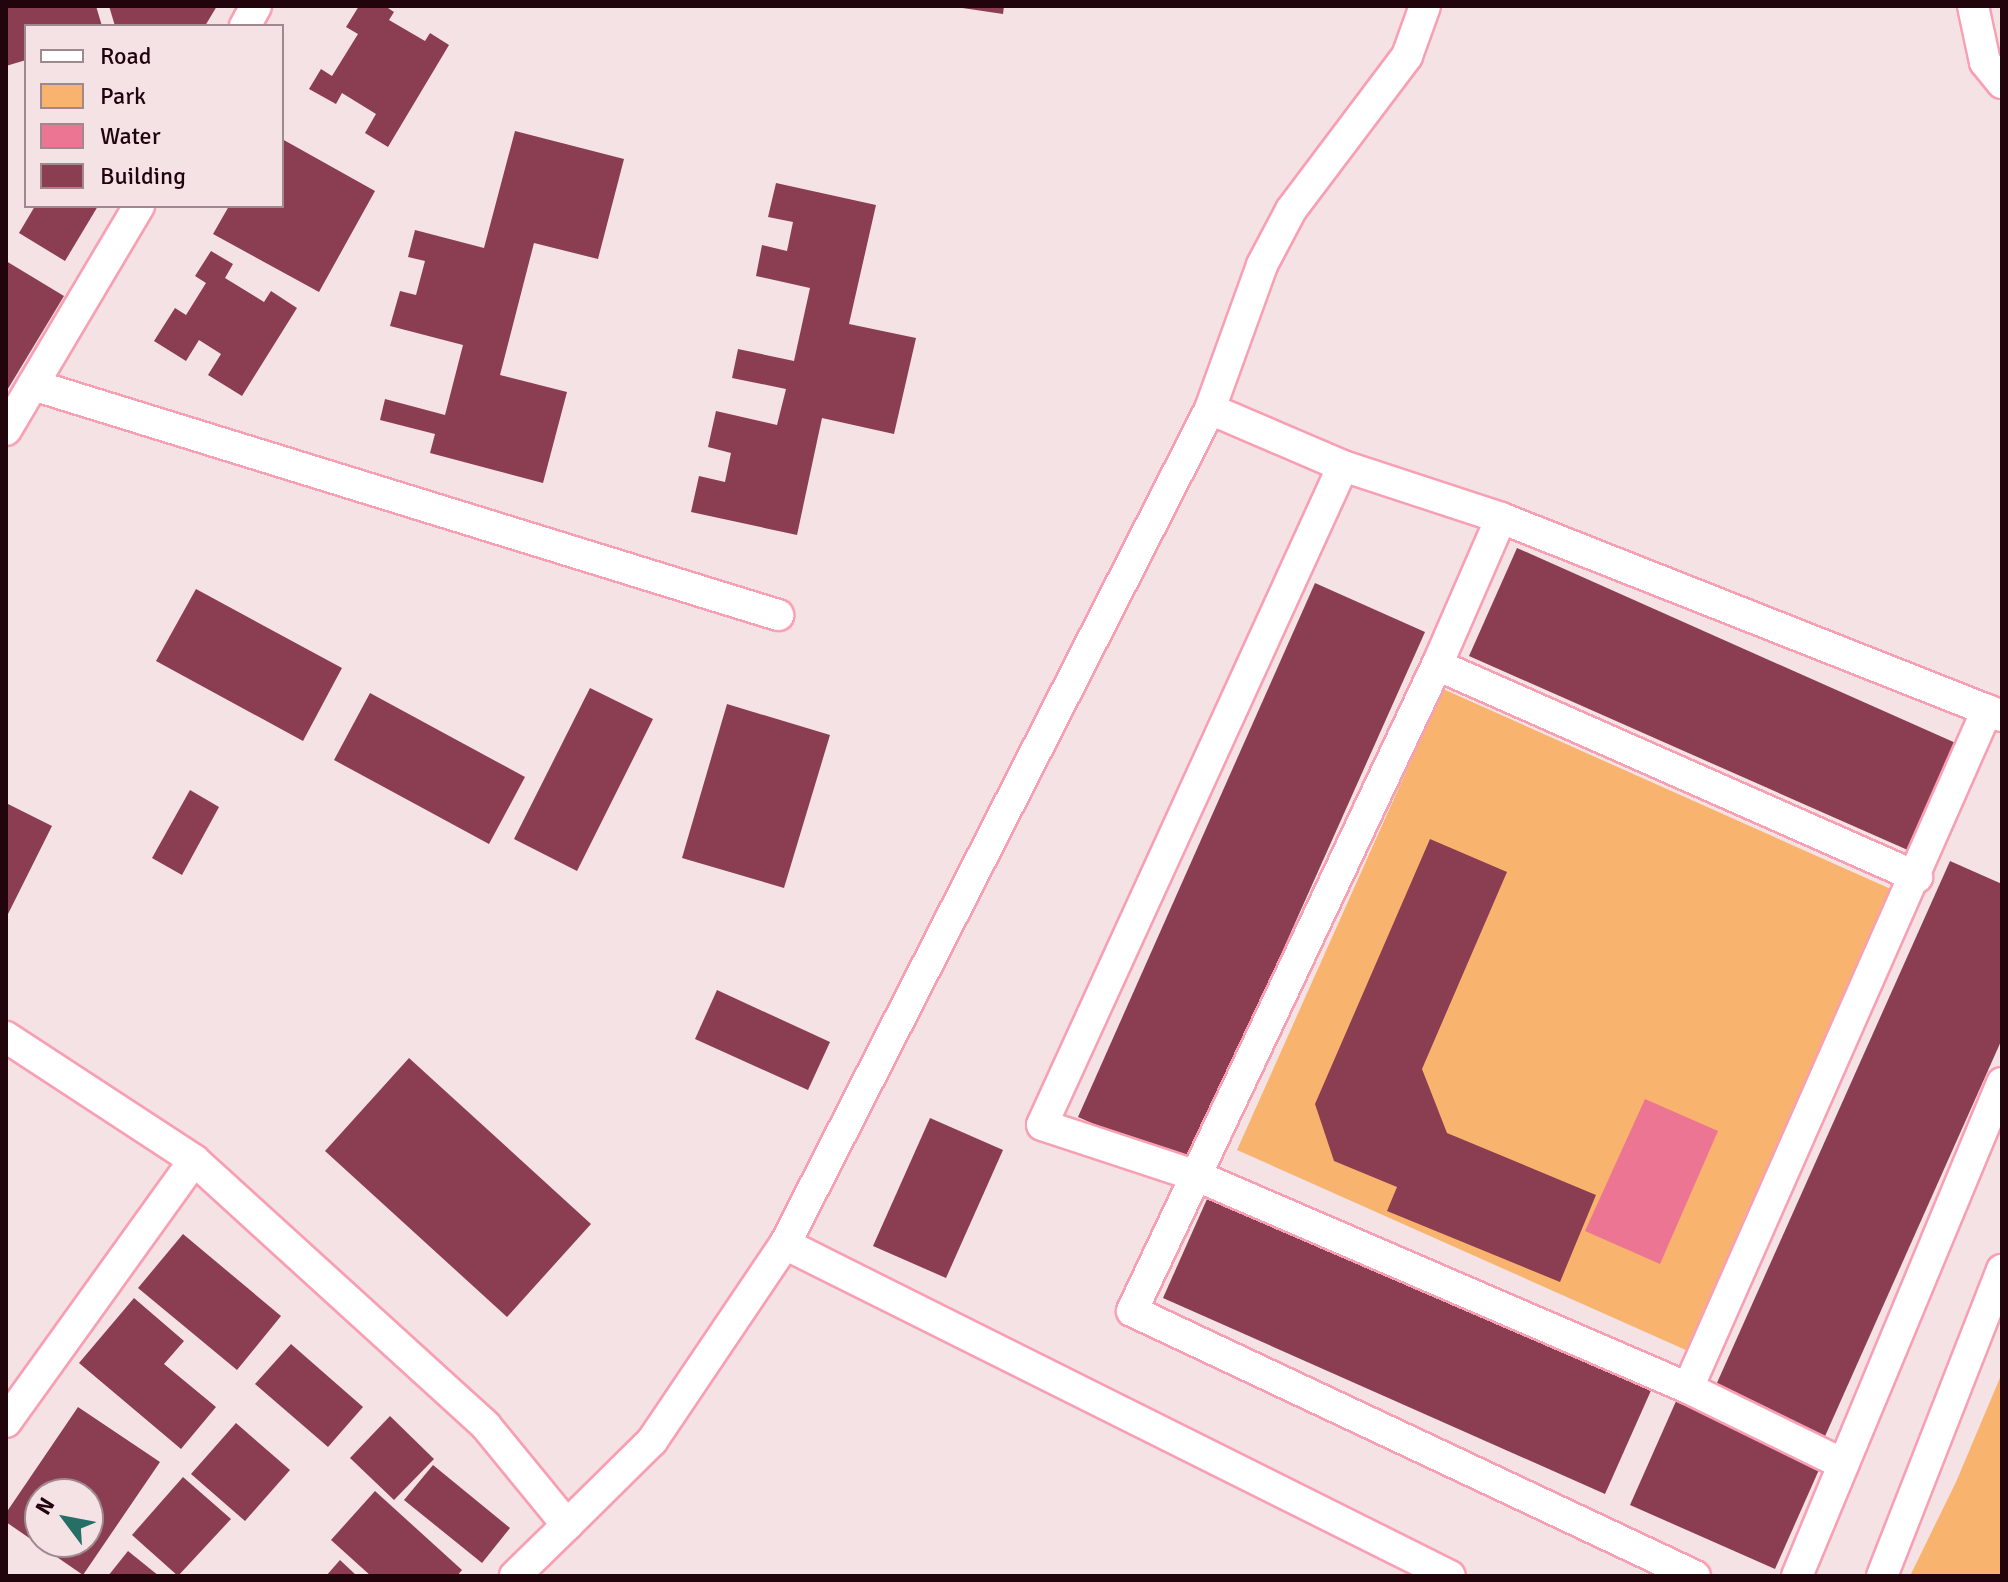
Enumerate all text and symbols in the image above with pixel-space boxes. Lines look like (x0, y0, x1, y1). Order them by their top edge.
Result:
legend (24, 24, 284, 208)
text: Road (100, 41, 151, 71)
text: Park (100, 81, 146, 111)
text: Water (100, 121, 160, 151)
text: Building (100, 161, 186, 191)
north arrow (24, 1478, 104, 1558)
text: N (29, 1492, 60, 1520)

